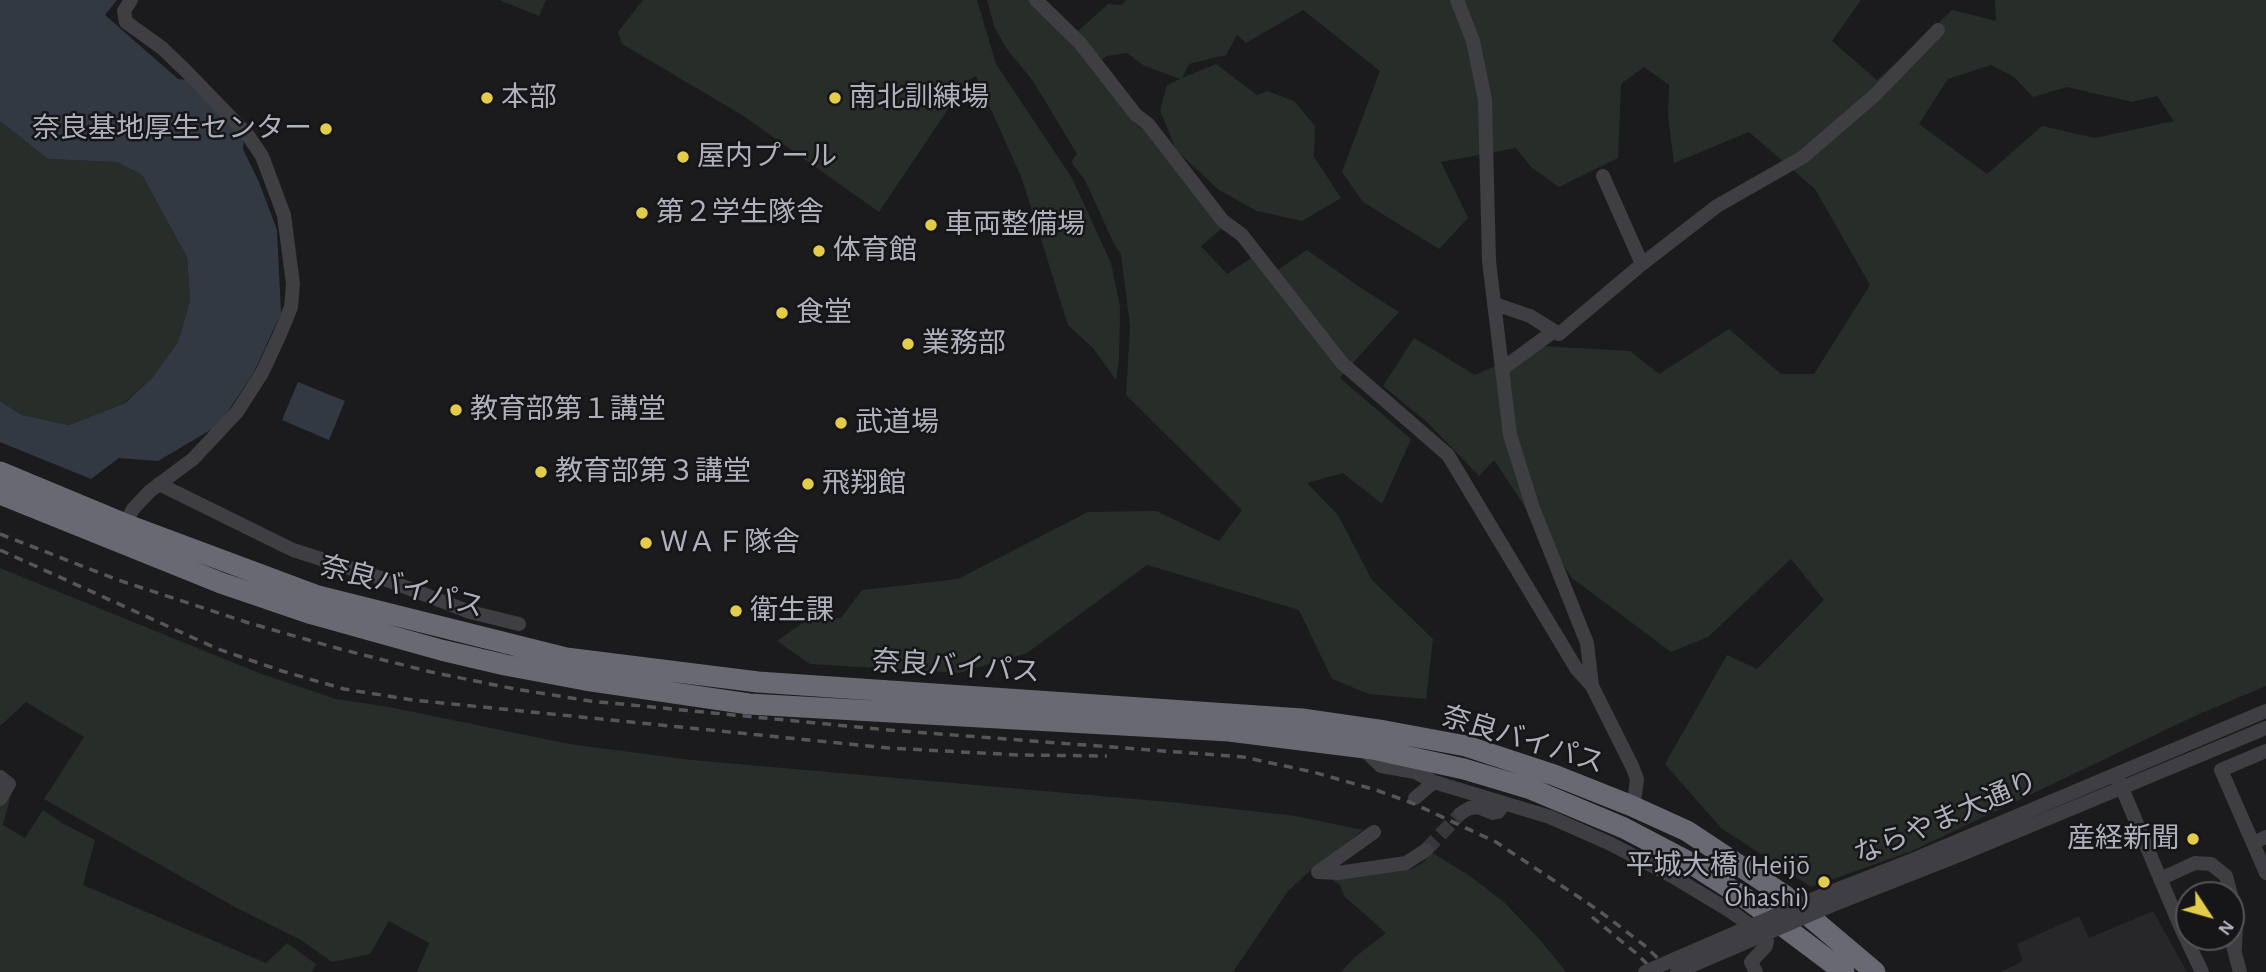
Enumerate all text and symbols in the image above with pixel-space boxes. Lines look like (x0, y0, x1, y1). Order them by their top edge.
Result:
place label: 本部 (501, 81, 557, 115)
place label: 南北訓練場 (849, 81, 989, 115)
marker: 本部 (479, 90, 495, 106)
marker: 南北訓練場 (827, 90, 843, 106)
place label: 奈良基地厚生センター (32, 112, 312, 146)
marker: 奈良基地厚生センター (318, 121, 334, 137)
place label: 屋内プール (697, 140, 837, 174)
marker: 屋内プール (675, 149, 691, 165)
place label: 第２学生隊舎 (656, 196, 824, 230)
marker: 第２学生隊舎 (634, 205, 650, 221)
place label: 車両整備場 (945, 208, 1085, 242)
marker: 車両整備場 (923, 217, 939, 233)
place label: 体育館 (833, 234, 917, 268)
marker: 体育館 (811, 243, 827, 259)
place label: 食堂 (796, 296, 852, 330)
marker: 食堂 (774, 305, 790, 321)
place label: 業務部 (922, 327, 1006, 361)
marker: 業務部 (900, 336, 916, 352)
place label: 教育部第１講堂 (470, 393, 666, 427)
marker: 教育部第１講堂 (448, 402, 464, 418)
place label: 武道場 (855, 406, 939, 440)
marker: 武道場 (833, 415, 849, 431)
place label: 教育部第３講堂 (555, 455, 751, 489)
marker: 教育部第３講堂 (533, 464, 549, 480)
place label: 飛翔館 (822, 467, 906, 501)
marker: 飛翔館 (800, 476, 816, 492)
place label: ＷＡＦ隊舎 (660, 526, 800, 560)
marker: ＷＡＦ隊舎 (638, 535, 654, 551)
street label: 奈良バイパス (317, 549, 487, 625)
place label: 衛生課 (750, 594, 834, 628)
marker: 衛生課 (728, 603, 744, 619)
street label: 奈良バイパス (871, 644, 1041, 690)
street label: 奈良バイパス (1438, 699, 1608, 781)
street label: ならやま大通り (1849, 764, 2043, 872)
place label: 産経新聞 (2067, 822, 2179, 856)
marker: 産経新聞 (2185, 831, 2201, 847)
place label: 平城大橋 (Heijō Ōhashi) (1626, 849, 1810, 915)
marker: 平城大橋 (Heijō Ōhashi) (1816, 874, 1832, 890)
north arrow (2175, 881, 2245, 951)
text: N (2214, 917, 2237, 938)

